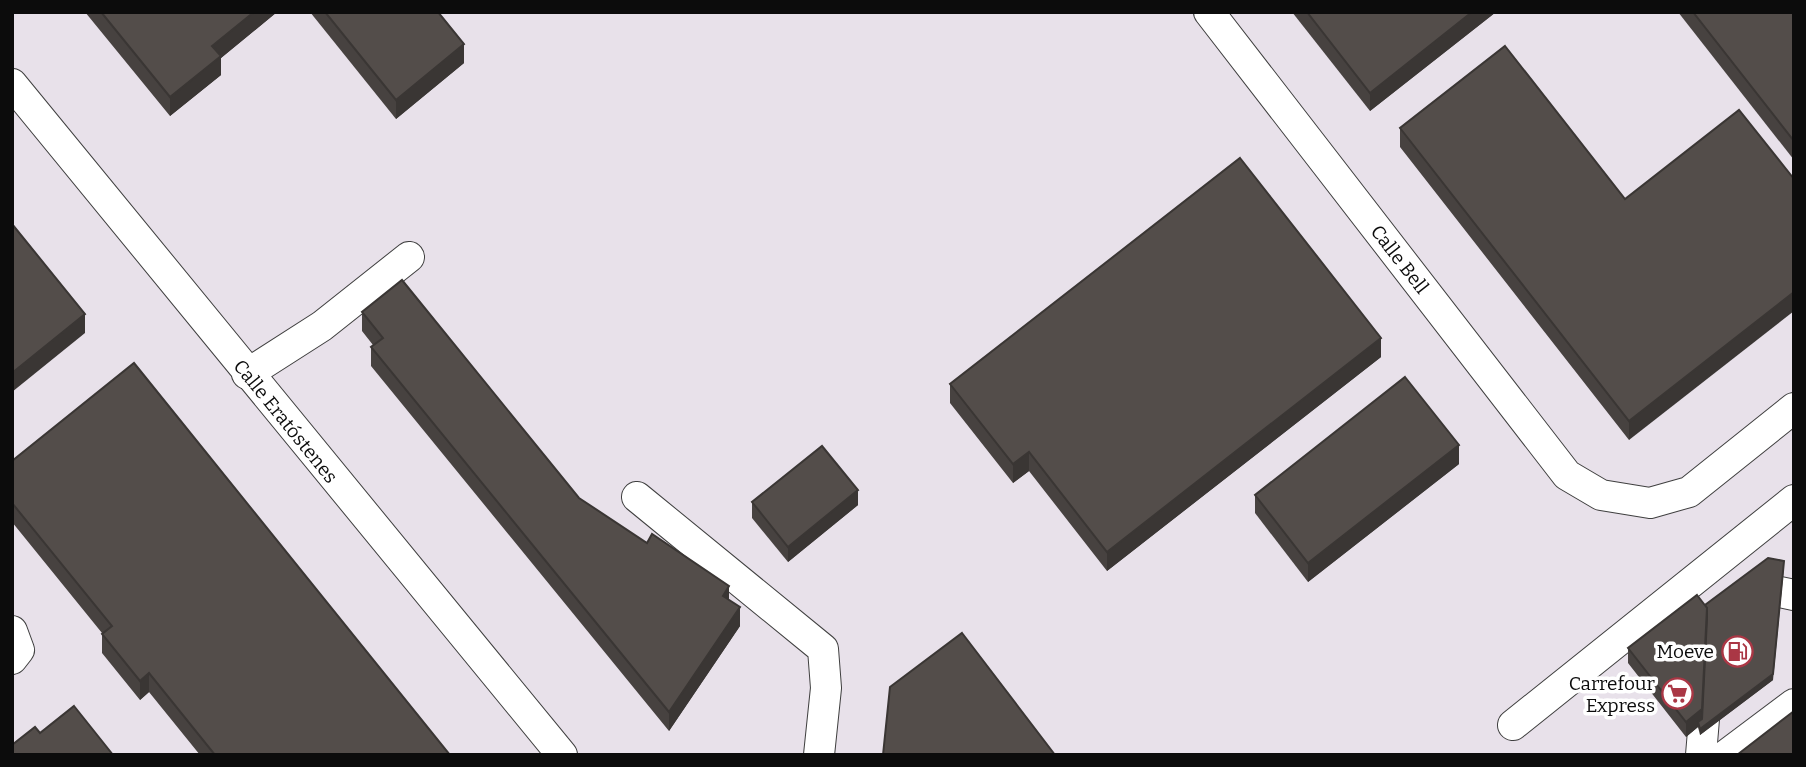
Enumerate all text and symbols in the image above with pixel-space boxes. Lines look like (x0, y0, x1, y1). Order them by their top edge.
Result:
street label: Calle Bell (1366, 220, 1434, 298)
street label: Calle Eratóstenes (229, 355, 342, 488)
fuel station icon: Moeve (1720, 634, 1754, 668)
place label: Moeve (1656, 640, 1714, 663)
place label: Carrefour Express (1569, 672, 1656, 717)
supermarket icon: Carrefour Express (1661, 677, 1695, 711)

